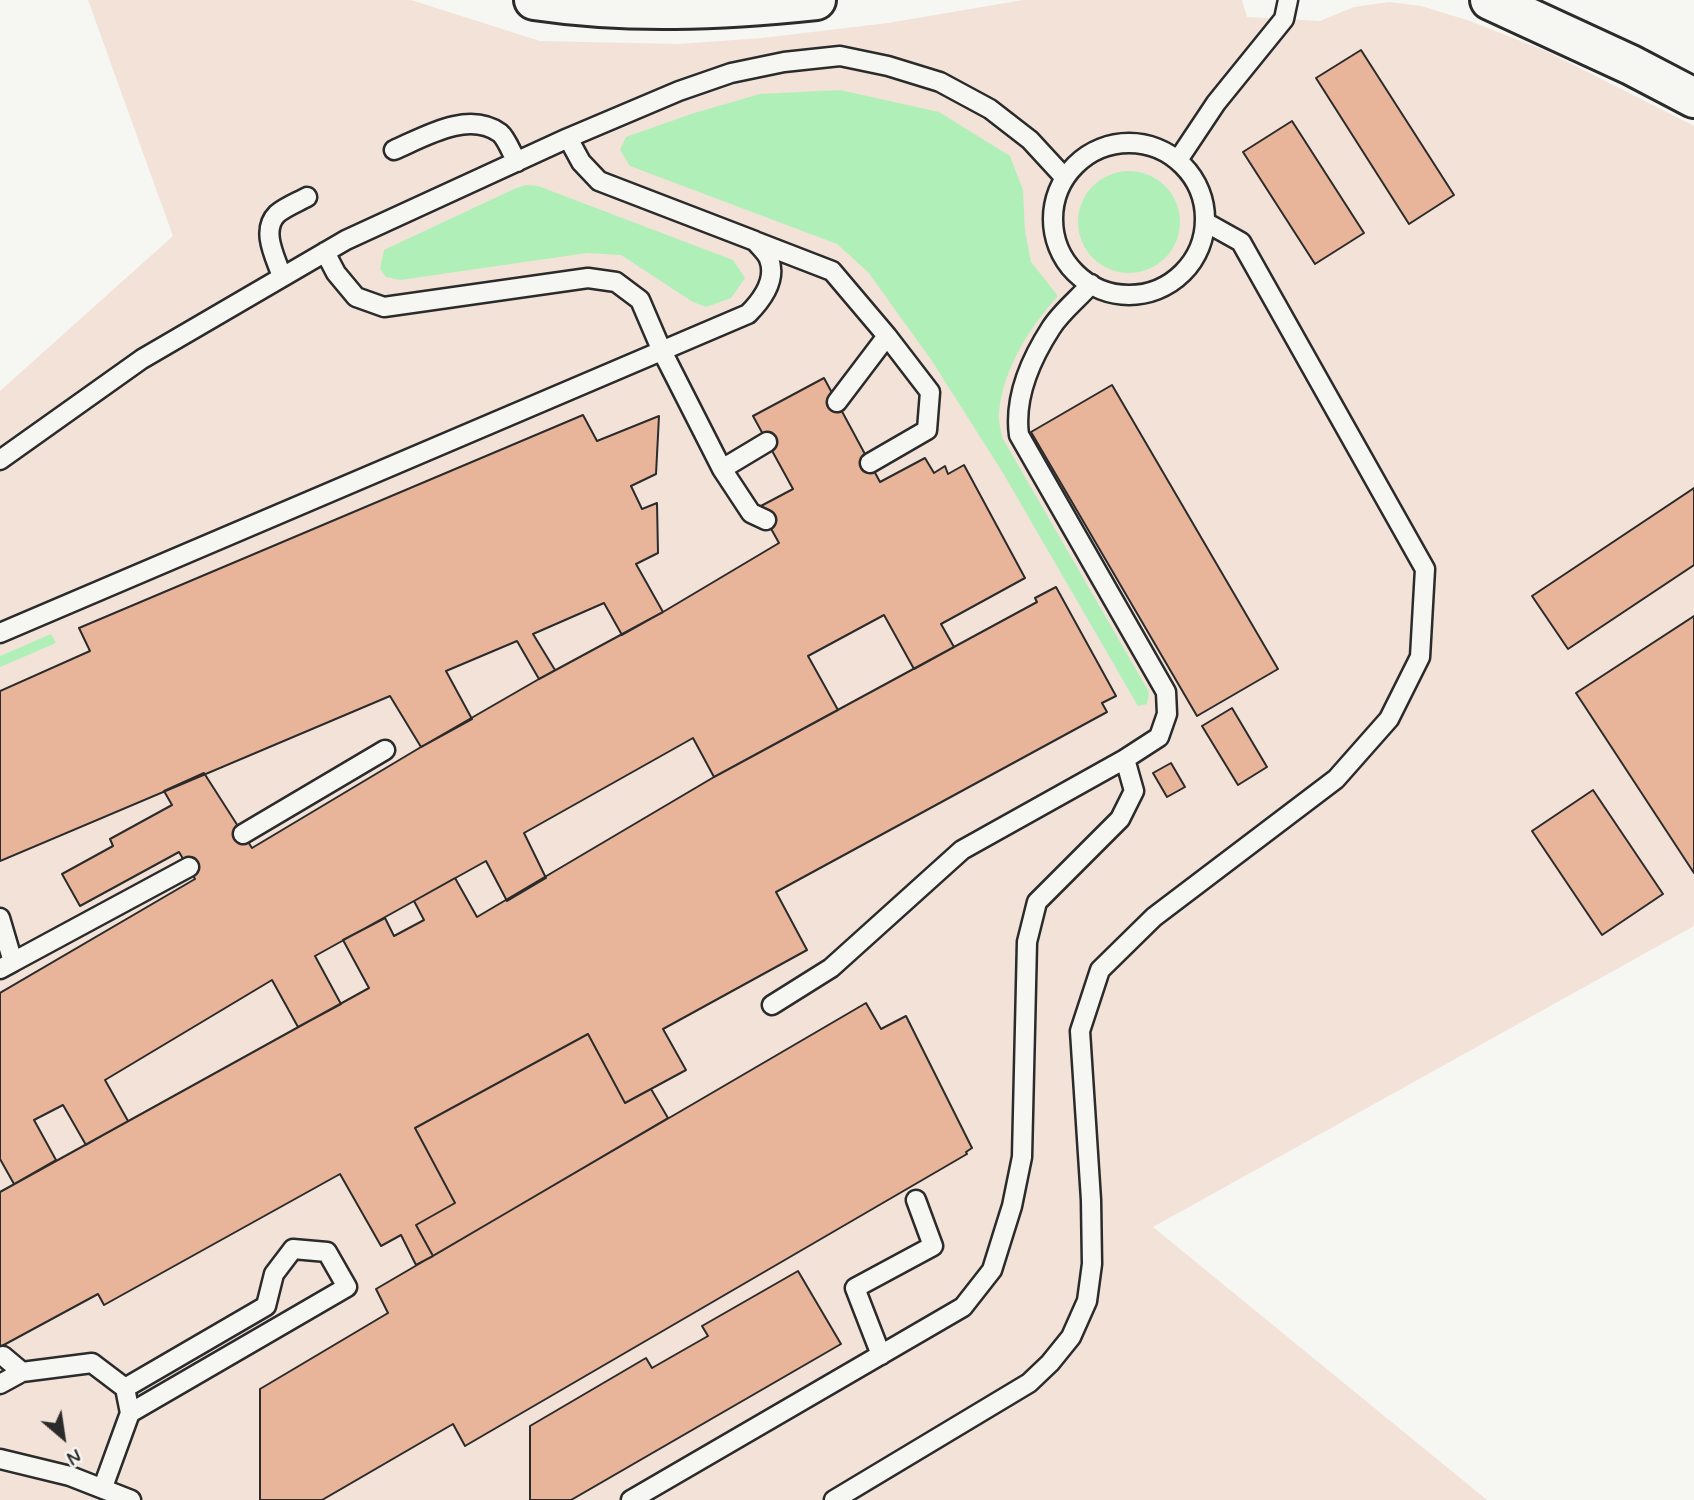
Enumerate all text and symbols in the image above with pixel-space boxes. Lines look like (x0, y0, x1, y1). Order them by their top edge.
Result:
north arrow (28, 1402, 98, 1472)
text: N (62, 1442, 85, 1470)

